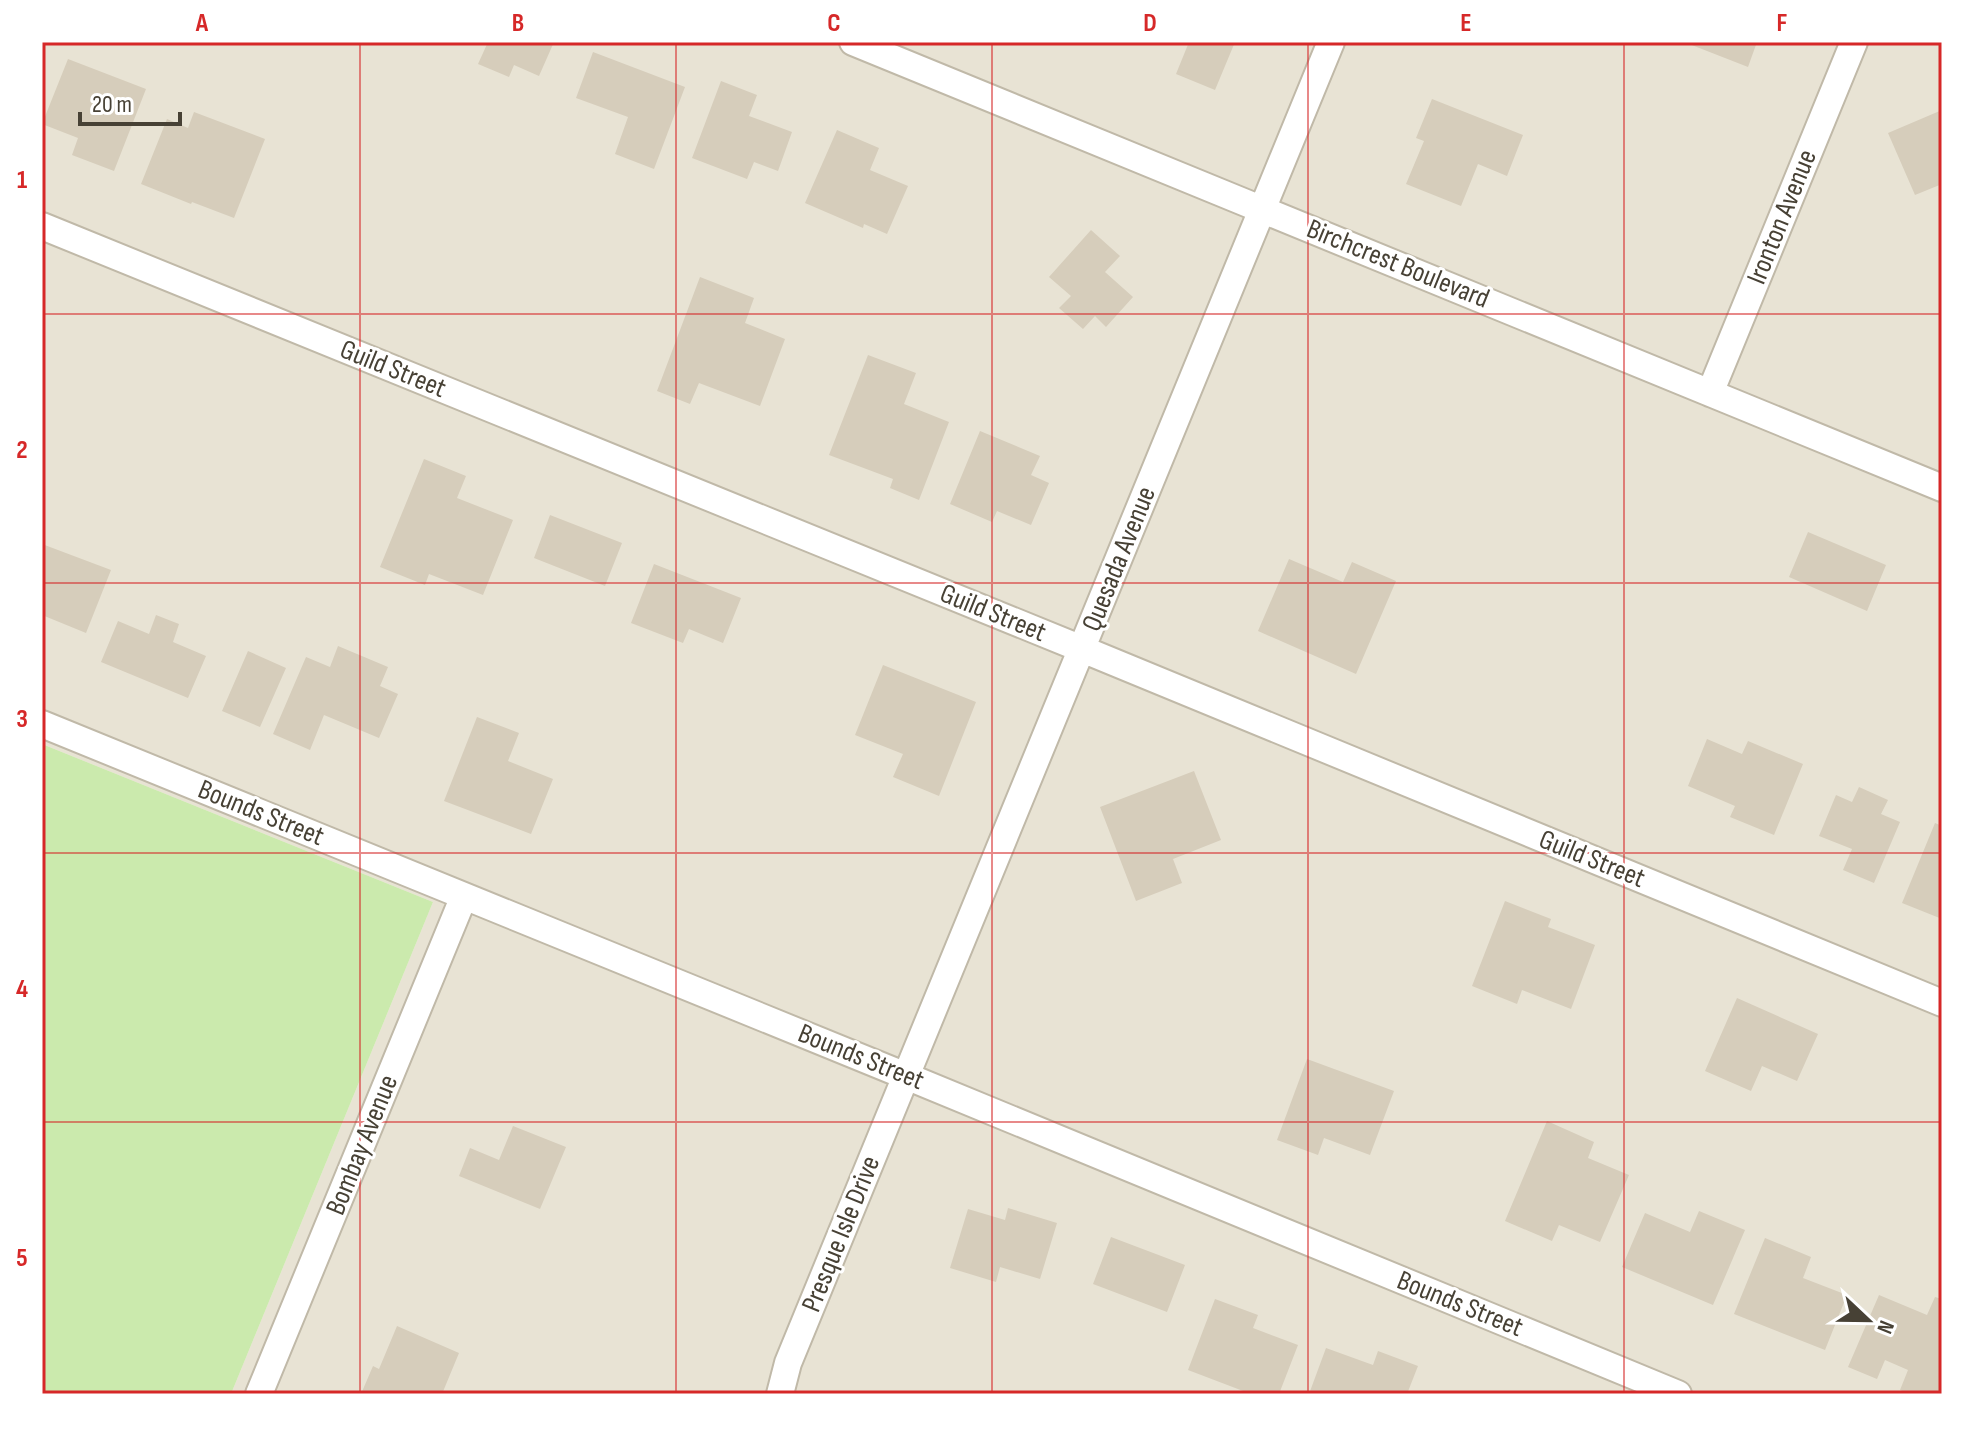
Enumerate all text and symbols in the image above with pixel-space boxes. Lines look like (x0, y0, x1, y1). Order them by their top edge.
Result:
text: A (195, 8, 209, 39)
text: B (512, 8, 524, 39)
text: C (827, 8, 841, 39)
text: D (1143, 8, 1157, 39)
text: E (1460, 8, 1472, 39)
text: F (1777, 8, 1788, 39)
scale bar (80, 76, 180, 126)
text: 20 m (92, 90, 132, 119)
street label: Ironton Avenue (1740, 145, 1824, 289)
text: 1 (17, 165, 27, 196)
street label: Birchcrest Boulevard (1302, 212, 1494, 316)
street label: Guild Street (335, 333, 451, 405)
text: 2 (16, 435, 28, 466)
street label: Quesada Avenue (1075, 482, 1163, 636)
street label: Guild Street (935, 577, 1051, 649)
text: 3 (16, 704, 28, 735)
street label: Bounds Street (193, 773, 329, 853)
street label: Guild Street (1534, 823, 1650, 895)
text: 4 (16, 974, 28, 1005)
street label: Bounds Street (793, 1017, 929, 1097)
street label: Bombay Avenue (319, 1070, 405, 1220)
street label: Presque Isle Drive (795, 1151, 887, 1317)
text: 5 (16, 1243, 28, 1274)
street label: Bounds Street (1392, 1264, 1528, 1344)
north arrow (1828, 1280, 1908, 1360)
text: N (1870, 1316, 1900, 1337)

